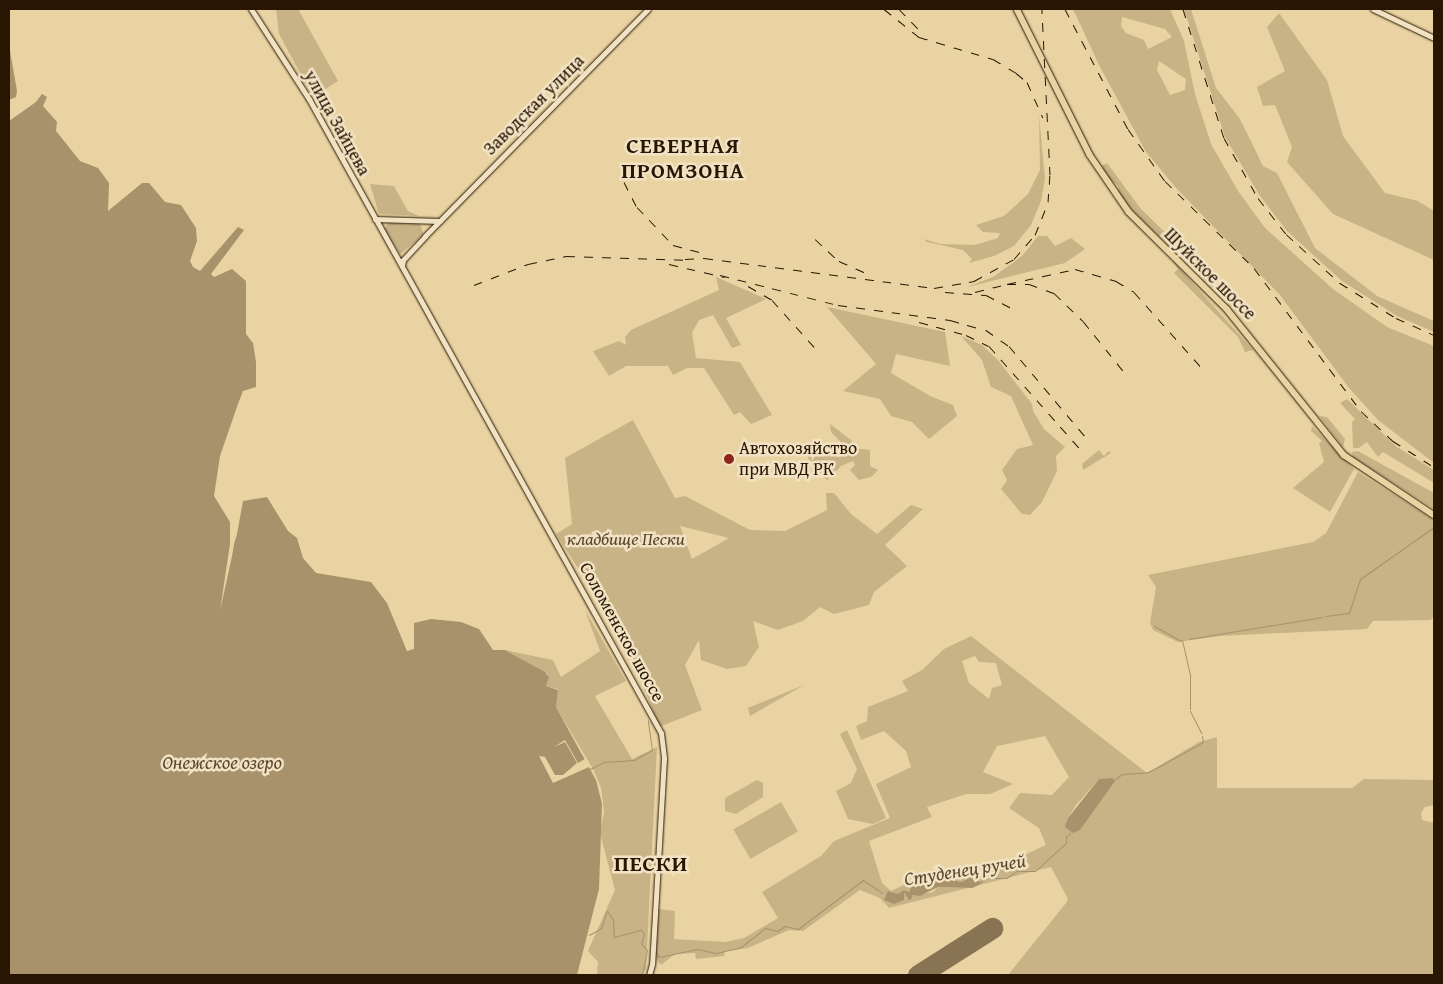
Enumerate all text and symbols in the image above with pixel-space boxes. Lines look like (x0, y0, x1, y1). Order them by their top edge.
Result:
street label: Заводская улица (479, 50, 589, 160)
street label: улица Зайцева (299, 67, 375, 179)
district label: СЕВЕРНАЯ ПРОМЗОНА (620, 132, 746, 184)
street label: Шуйское шоссе (1160, 224, 1260, 324)
place label: Автохозяйство при МВД РК (739, 438, 857, 480)
marker: Автохозяйство при МВД РК (723, 453, 735, 465)
park label: кладбище Пески (567, 528, 685, 550)
street label: Соломенское шоссе (575, 559, 669, 705)
water label: Онежское озеро (162, 752, 282, 774)
water label: Студенец ручей (902, 849, 1028, 891)
district label: ПЕСКИ (613, 851, 689, 877)

